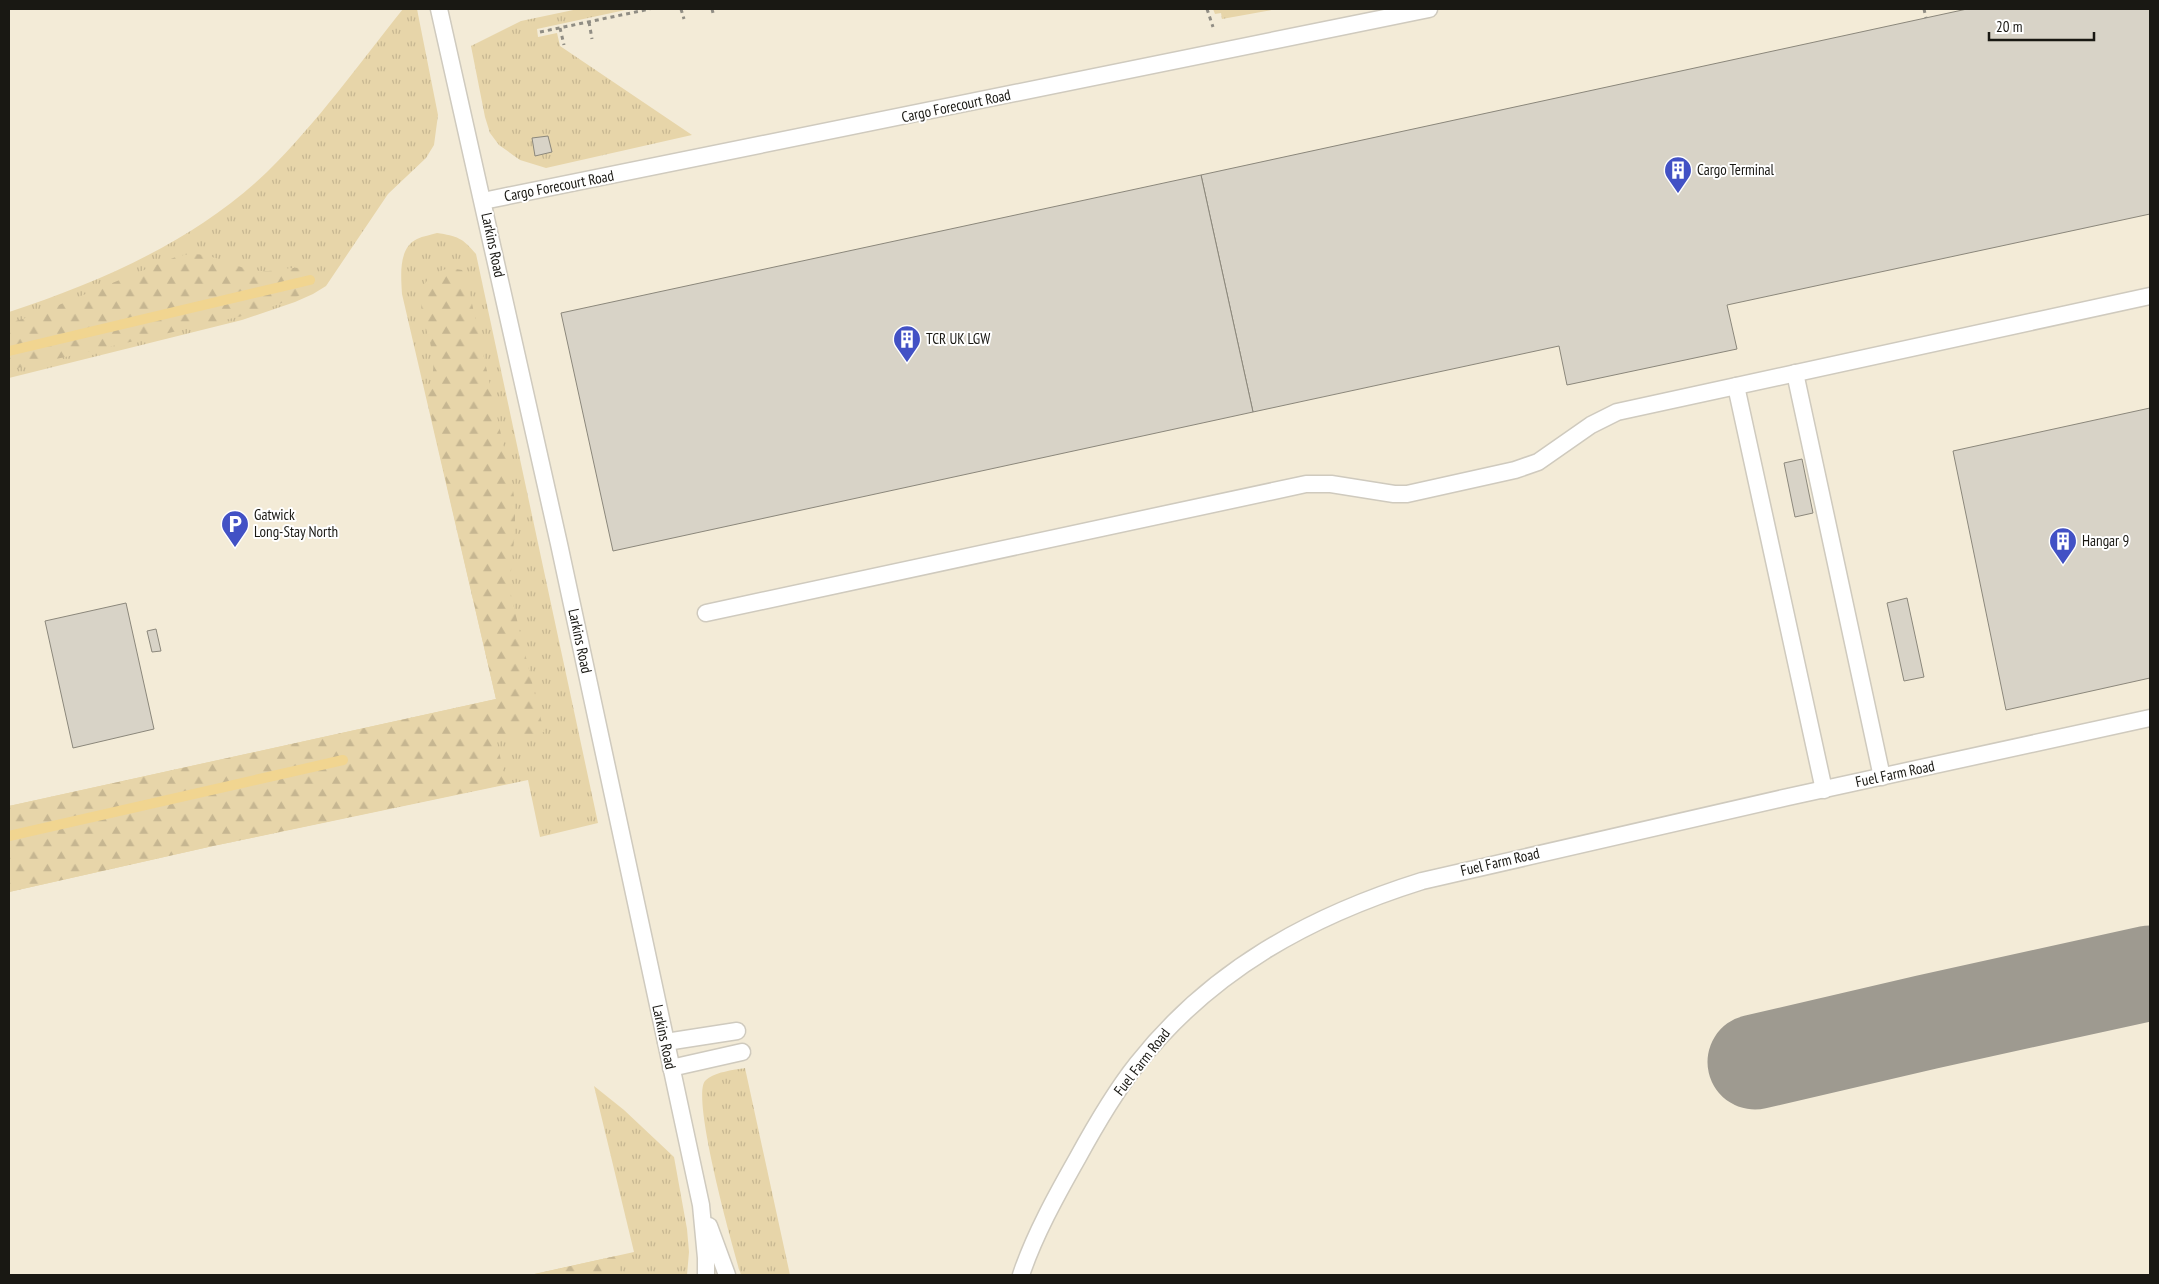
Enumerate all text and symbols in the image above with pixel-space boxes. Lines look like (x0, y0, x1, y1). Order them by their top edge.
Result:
scale bar (1989, 10, 2094, 42)
text: 20 m (1996, 17, 2022, 36)
street label: Cargo Forecourt Road (900, 85, 1012, 126)
building icon: Cargo Terminal (1663, 155, 1693, 194)
place label: Cargo Terminal (1697, 160, 1775, 179)
street label: Cargo Forecourt Road (502, 166, 615, 205)
street label: Larkins Road (477, 211, 510, 279)
building icon: TCR UK LGW (892, 324, 922, 363)
place label: TCR UK LGW (926, 329, 990, 348)
place label: Gatwick Long-Stay North (254, 505, 338, 541)
parking icon: Gatwick Long-Stay North (220, 509, 250, 548)
building icon: Hangar 9 (2048, 526, 2078, 565)
place label: Hangar 9 (2082, 531, 2129, 550)
street label: Larkins Road (564, 607, 597, 675)
street label: Fuel Farm Road (1854, 756, 1936, 791)
street label: Fuel Farm Road (1459, 843, 1541, 880)
street label: Larkins Road (648, 1003, 681, 1071)
street label: Fuel Farm Road (1109, 1024, 1174, 1099)

